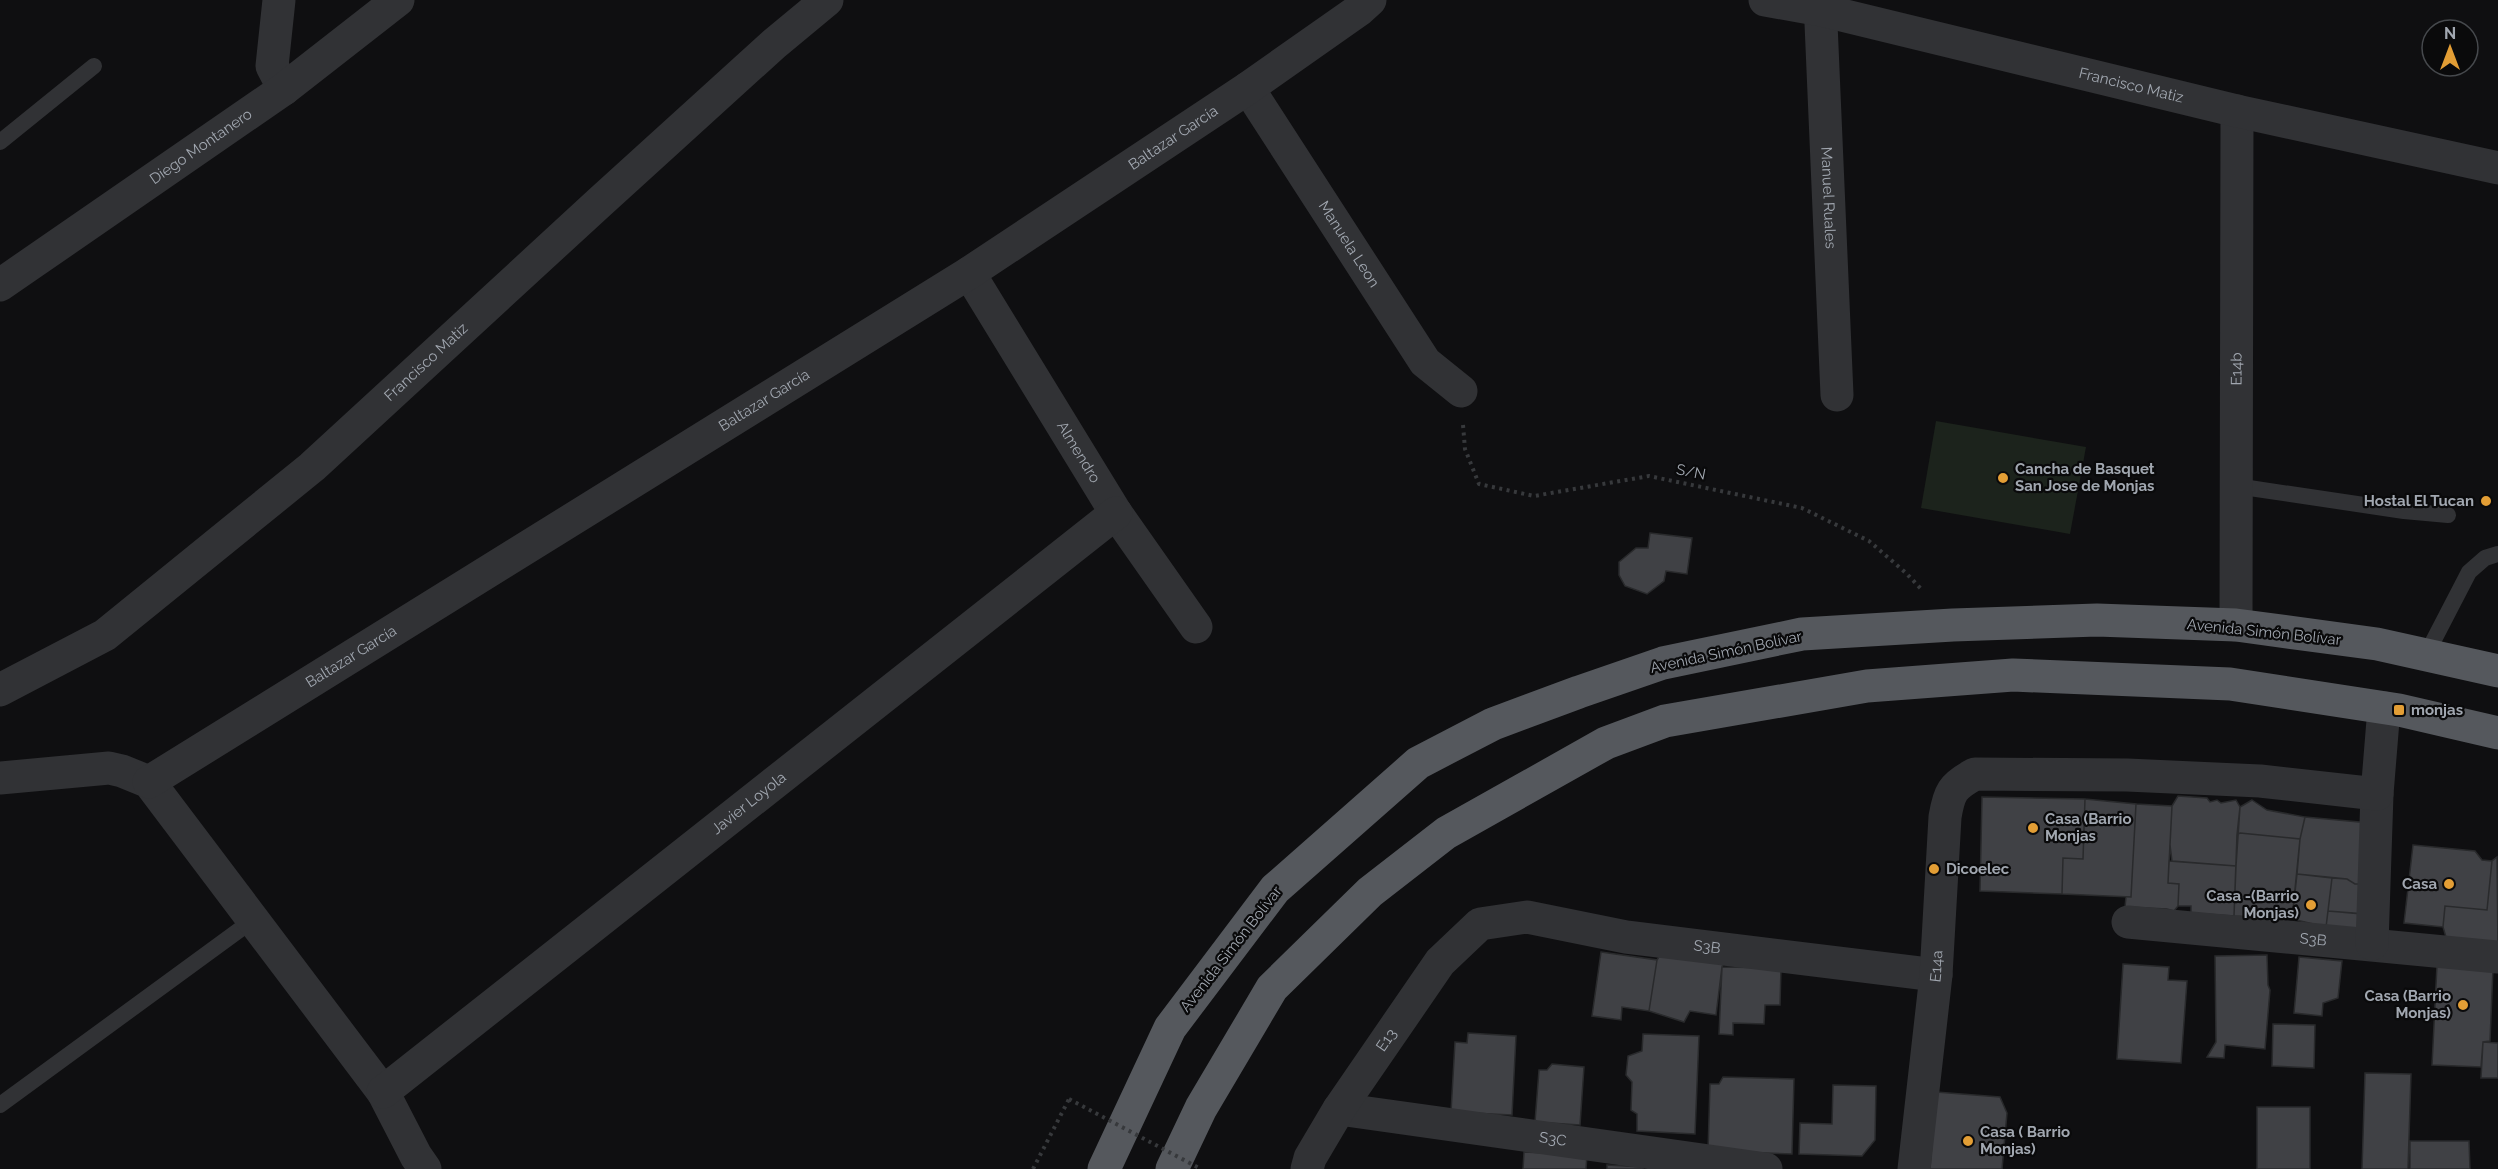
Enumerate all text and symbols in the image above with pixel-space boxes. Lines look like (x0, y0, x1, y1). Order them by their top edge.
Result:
north arrow (2420, 18, 2480, 78)
text: N (2444, 24, 2456, 43)
street label: Francisco Matiz (2077, 64, 2185, 107)
street label: Baltazar García (1125, 102, 1221, 174)
street label: Diego Montanero (146, 105, 255, 188)
street label: Manuel Ruales (1817, 146, 1840, 249)
street label: Manuela Leon (1315, 198, 1383, 291)
street label: Francisco Matiz (380, 319, 471, 405)
street label: E14b (2227, 352, 2246, 386)
street label: Baltazar García (715, 365, 813, 435)
street label: Almendro (1053, 418, 1104, 486)
street label: S/N (1675, 460, 1707, 484)
place label: Cancha de Basquet San Jose de Monjas (2015, 460, 2155, 495)
marker: Cancha de Basquet San Jose de Monjas (1996, 471, 2010, 485)
place label: Hostal El Tucan (2364, 492, 2474, 510)
marker: Hostal El Tucan (2479, 494, 2493, 508)
street label: Avenida Simón Bolívar (2186, 615, 2343, 649)
street label: Baltazar García (302, 622, 400, 691)
street label: Avenida Simón Bolívar (1648, 627, 1804, 677)
place label: monjas (2411, 701, 2463, 719)
marker: monjas (2392, 703, 2406, 717)
street label: Javier Loyola (708, 768, 790, 838)
place label: Casa (Barrio Monjas (2045, 810, 2132, 845)
marker: Casa (Barrio Monjas (2026, 821, 2040, 835)
place label: Dicoelec (1946, 860, 2010, 878)
marker: Dicoelec (1927, 862, 1941, 876)
place label: Casa (2402, 875, 2437, 893)
marker: Casa (2442, 877, 2456, 891)
street label: Avenida Simón Bolívar (1176, 882, 1286, 1015)
place label: Casa -(Barrio Monjas) (2206, 887, 2299, 922)
marker: Casa -(Barrio Monjas) (2304, 898, 2318, 912)
street label: S3B (2299, 929, 2328, 950)
street label: S3B (1692, 936, 1722, 958)
street label: E14a (1926, 950, 1946, 983)
place label: Casa (Barrio Monjas) (2364, 987, 2451, 1022)
marker: Casa (Barrio Monjas) (2456, 998, 2470, 1012)
street label: E13 (1372, 1025, 1400, 1055)
place label: Casa ( Barrio Monjas) (1980, 1123, 2070, 1158)
street label: S3C (1538, 1128, 1568, 1150)
marker: Casa ( Barrio Monjas) (1961, 1134, 1975, 1148)

